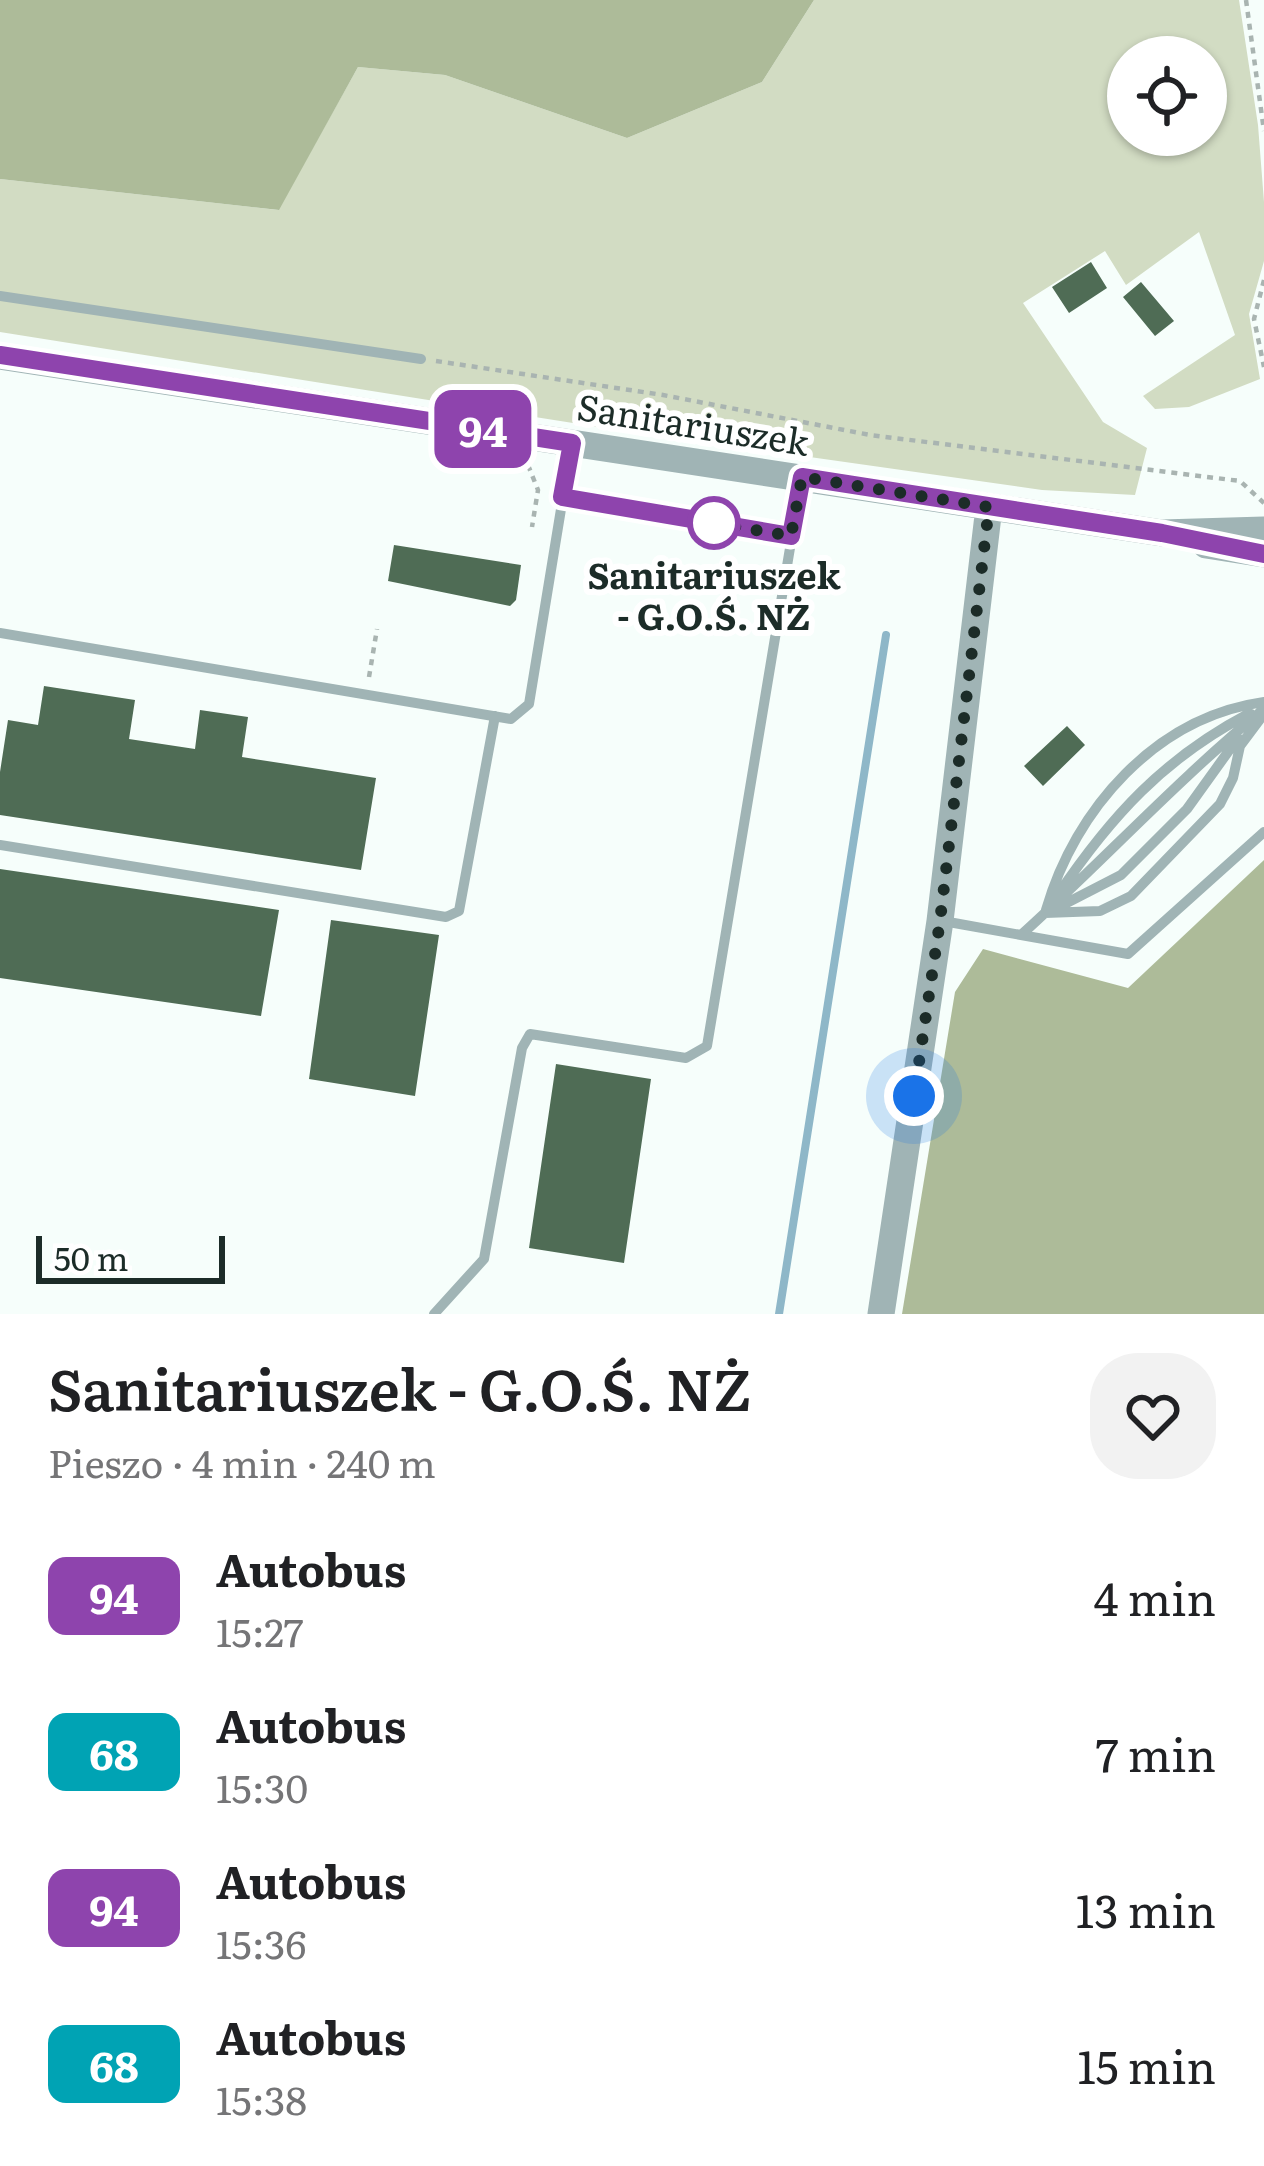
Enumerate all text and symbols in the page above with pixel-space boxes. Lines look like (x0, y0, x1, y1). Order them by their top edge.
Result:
map controls (1107, 36, 1227, 156)
button: locate (1107, 36, 1227, 156)
street label: Sanitariuszek (574, 378, 814, 467)
line badge: 94 (429, 390, 537, 468)
text: 94 (458, 398, 508, 460)
marker: Sanitariuszek - G.O.Ś. NŻ (689, 498, 739, 548)
place label: Sanitariuszek - G.O.Ś. NŻ (587, 547, 841, 641)
your location (884, 1066, 944, 1126)
scale bar (36, 1230, 225, 1283)
text: 50 m (54, 1232, 128, 1281)
text: Sanitariuszek - G.O.Ś. NŻ (48, 1344, 752, 1429)
button: heart (1090, 1353, 1216, 1479)
text: Pieszo · 4 min · 240 m (48, 1432, 436, 1490)
text: Autobus (216, 1534, 406, 1601)
text: 4 min (1094, 1563, 1216, 1630)
text: 94 (89, 1565, 139, 1627)
text: 15:27 (216, 1601, 303, 1659)
text: Autobus (216, 1690, 406, 1757)
text: 7 min (1096, 1719, 1216, 1786)
text: 68 (89, 1721, 139, 1783)
text: 15:30 (216, 1757, 308, 1815)
text: Autobus (216, 1846, 406, 1913)
text: 13 min (1076, 1875, 1216, 1942)
text: 94 (89, 1877, 139, 1939)
text: 15:36 (216, 1913, 306, 1971)
text: Autobus (216, 2002, 406, 2069)
text: 15 min (1077, 2031, 1216, 2098)
text: 68 (89, 2033, 139, 2095)
text: 15:38 (216, 2069, 307, 2127)

